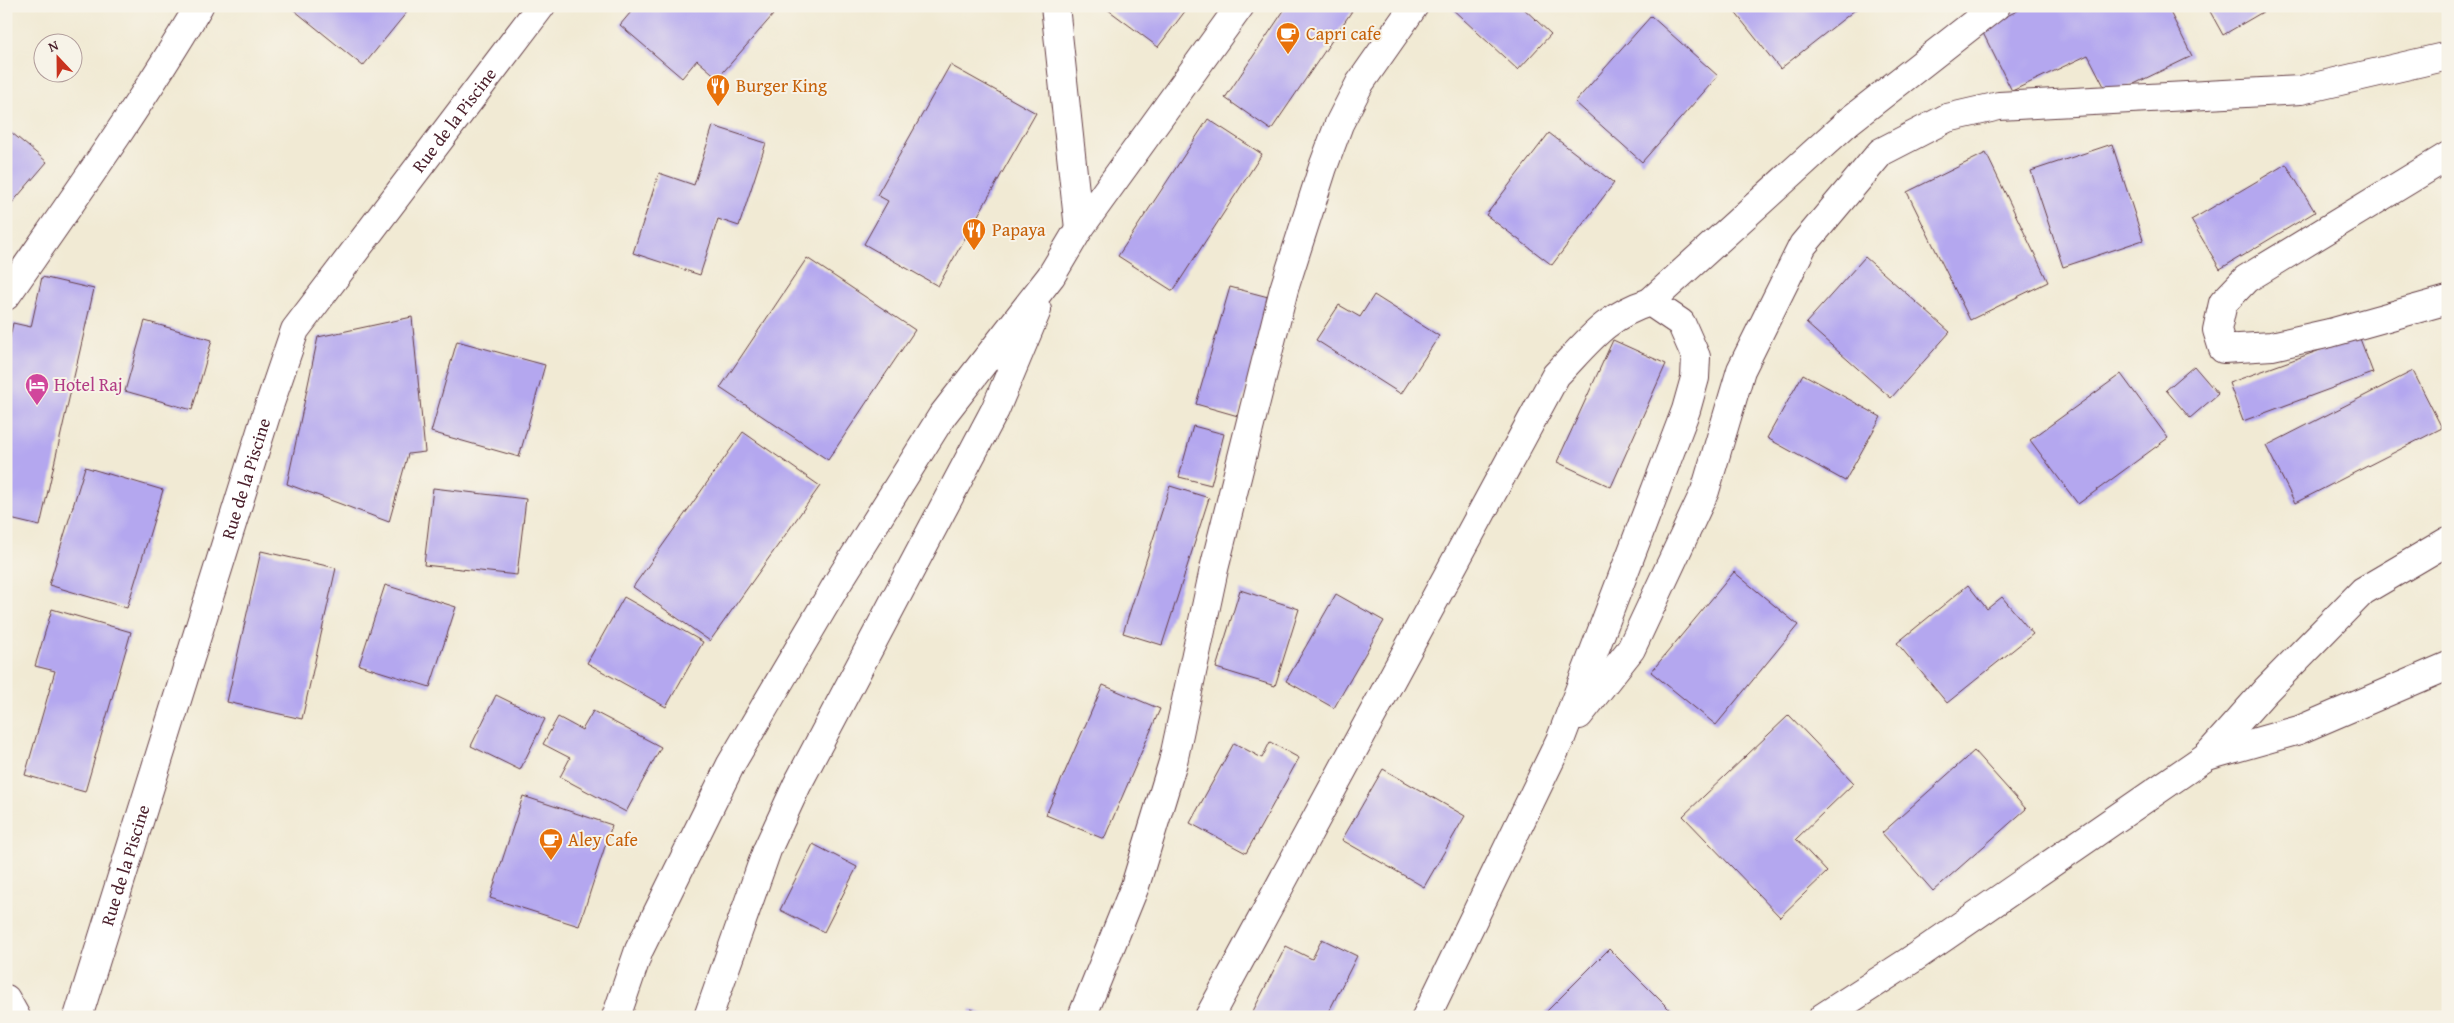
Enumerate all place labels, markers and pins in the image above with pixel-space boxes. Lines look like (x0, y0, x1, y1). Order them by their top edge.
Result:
place label: Capri cafe (1306, 20, 1381, 47)
cafe icon: Capri cafe (1275, 21, 1301, 55)
place label: Burger King (736, 72, 827, 99)
restaurant icon: Burger King (705, 73, 731, 107)
place label: Papaya (992, 216, 1046, 243)
restaurant icon: Papaya (961, 217, 987, 251)
place label: Hotel Raj (54, 371, 123, 398)
hotel icon: Hotel Raj (24, 372, 50, 406)
place label: Aley Cafe (568, 826, 638, 853)
cafe icon: Aley Cafe (538, 827, 564, 861)

